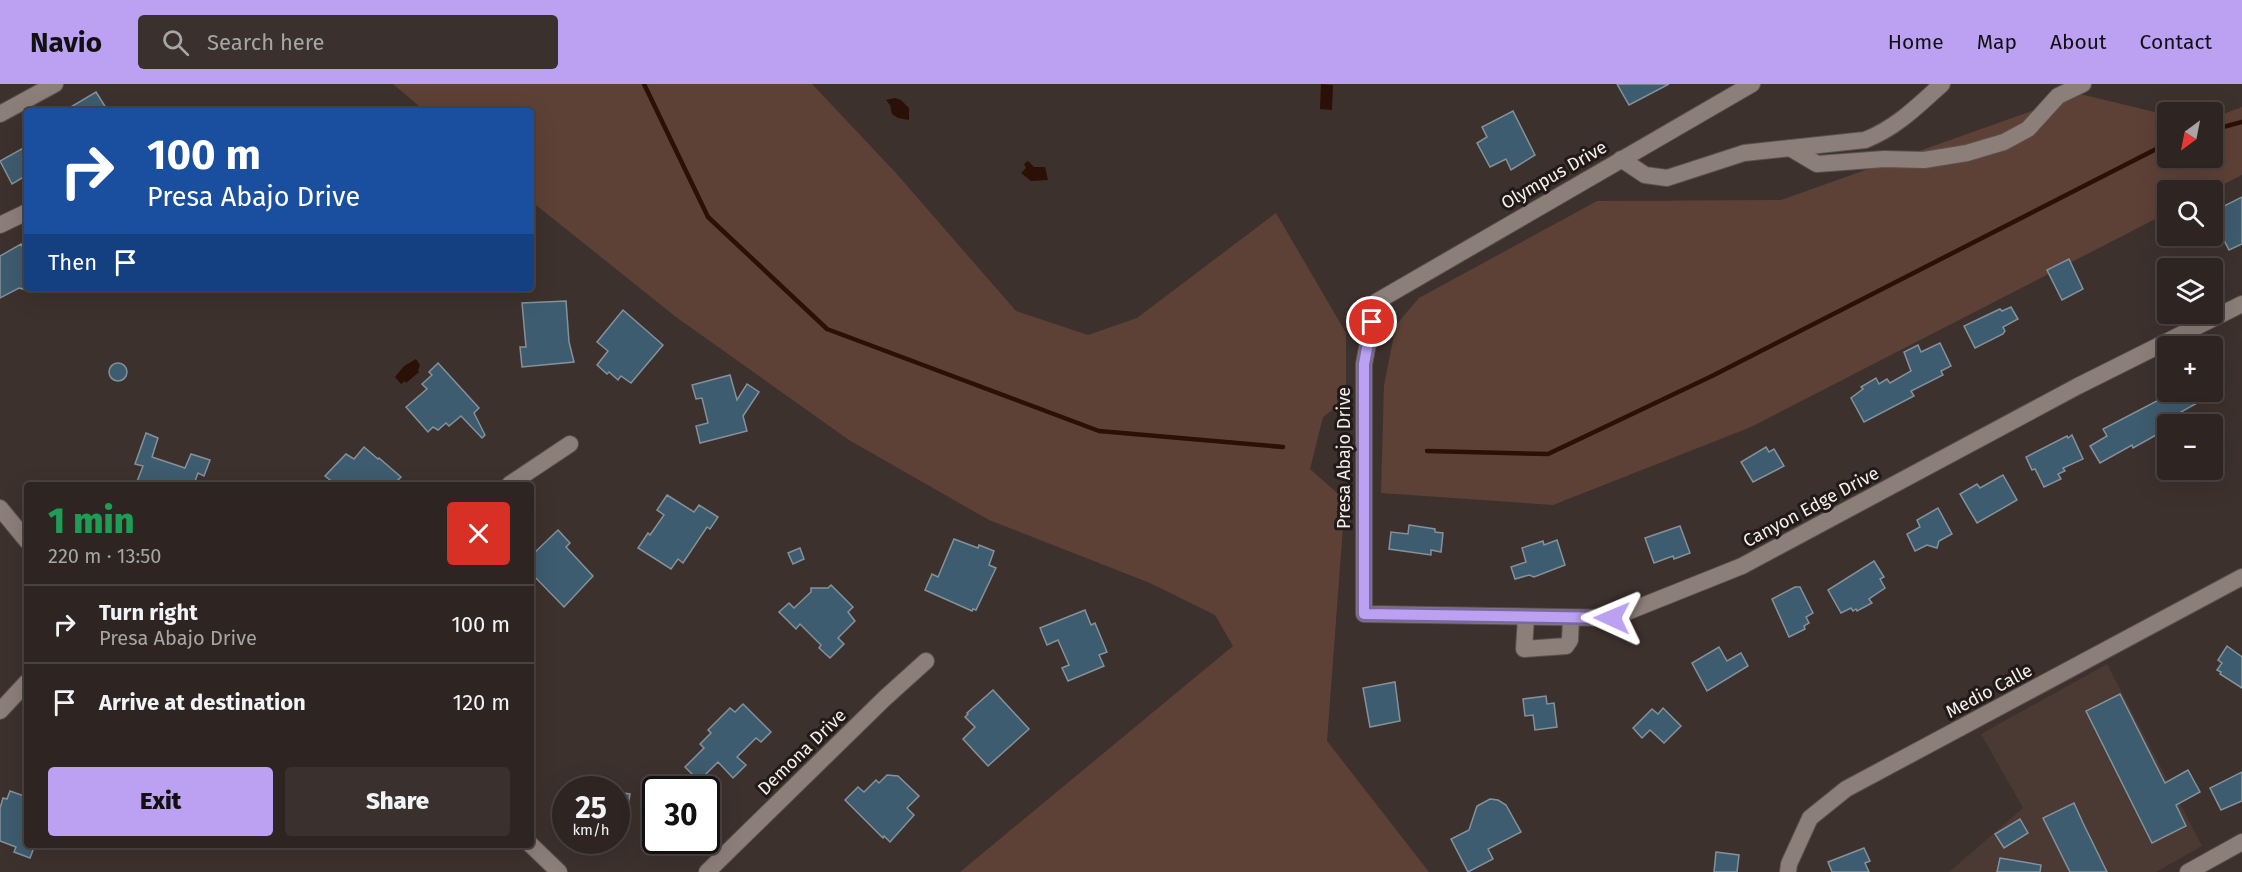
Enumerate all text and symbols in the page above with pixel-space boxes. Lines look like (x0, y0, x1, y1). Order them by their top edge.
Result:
search box (138, 15, 558, 69)
text: Navio (30, 26, 102, 59)
icon: search (159, 26, 192, 59)
text: Search here (207, 29, 325, 56)
text: Home (1888, 29, 1944, 55)
text: Map (1977, 29, 2017, 55)
text: About (2050, 29, 2107, 55)
text: Contact (2140, 29, 2212, 55)
north arrow (2157, 102, 2223, 168)
map controls (2157, 102, 2223, 480)
text: 100 m (147, 130, 261, 180)
icon: right (48, 132, 126, 210)
street label: Olympus Drive (1497, 136, 1611, 214)
button: search (2157, 180, 2223, 246)
text: Presa Abajo Drive (147, 181, 360, 213)
icon: arrive (109, 246, 142, 279)
text: Then (48, 249, 97, 276)
button: layers (2157, 258, 2223, 324)
pin (1346, 296, 1397, 347)
icon: arrive (1355, 305, 1388, 338)
button: + (2157, 336, 2223, 402)
street label: Presa Abajo Drive (1333, 387, 1355, 529)
button: − (2157, 414, 2223, 480)
street label: Canyon Edge Drive (1739, 462, 1883, 552)
text: 1 min (48, 499, 134, 543)
button: close (447, 502, 510, 565)
text: 220 m · 13:50 (48, 544, 162, 568)
position arrow (1580, 586, 1644, 650)
text: Turn right (99, 599, 198, 626)
icon: right (48, 608, 81, 641)
text: 100 m (451, 611, 510, 638)
text: Presa Abajo Drive (99, 626, 257, 650)
street label: Medio Calle (1942, 659, 2036, 723)
icon: arrive (48, 686, 81, 719)
text: Arrive at destination (99, 689, 306, 716)
text: 120 m (453, 689, 510, 716)
street label: Demona Drive (753, 704, 851, 800)
button: Exit (48, 767, 273, 836)
button: Share (285, 767, 510, 836)
speed limit sign: 30 (642, 776, 720, 854)
text: 25 (575, 790, 607, 826)
text: km/h (572, 821, 610, 839)

